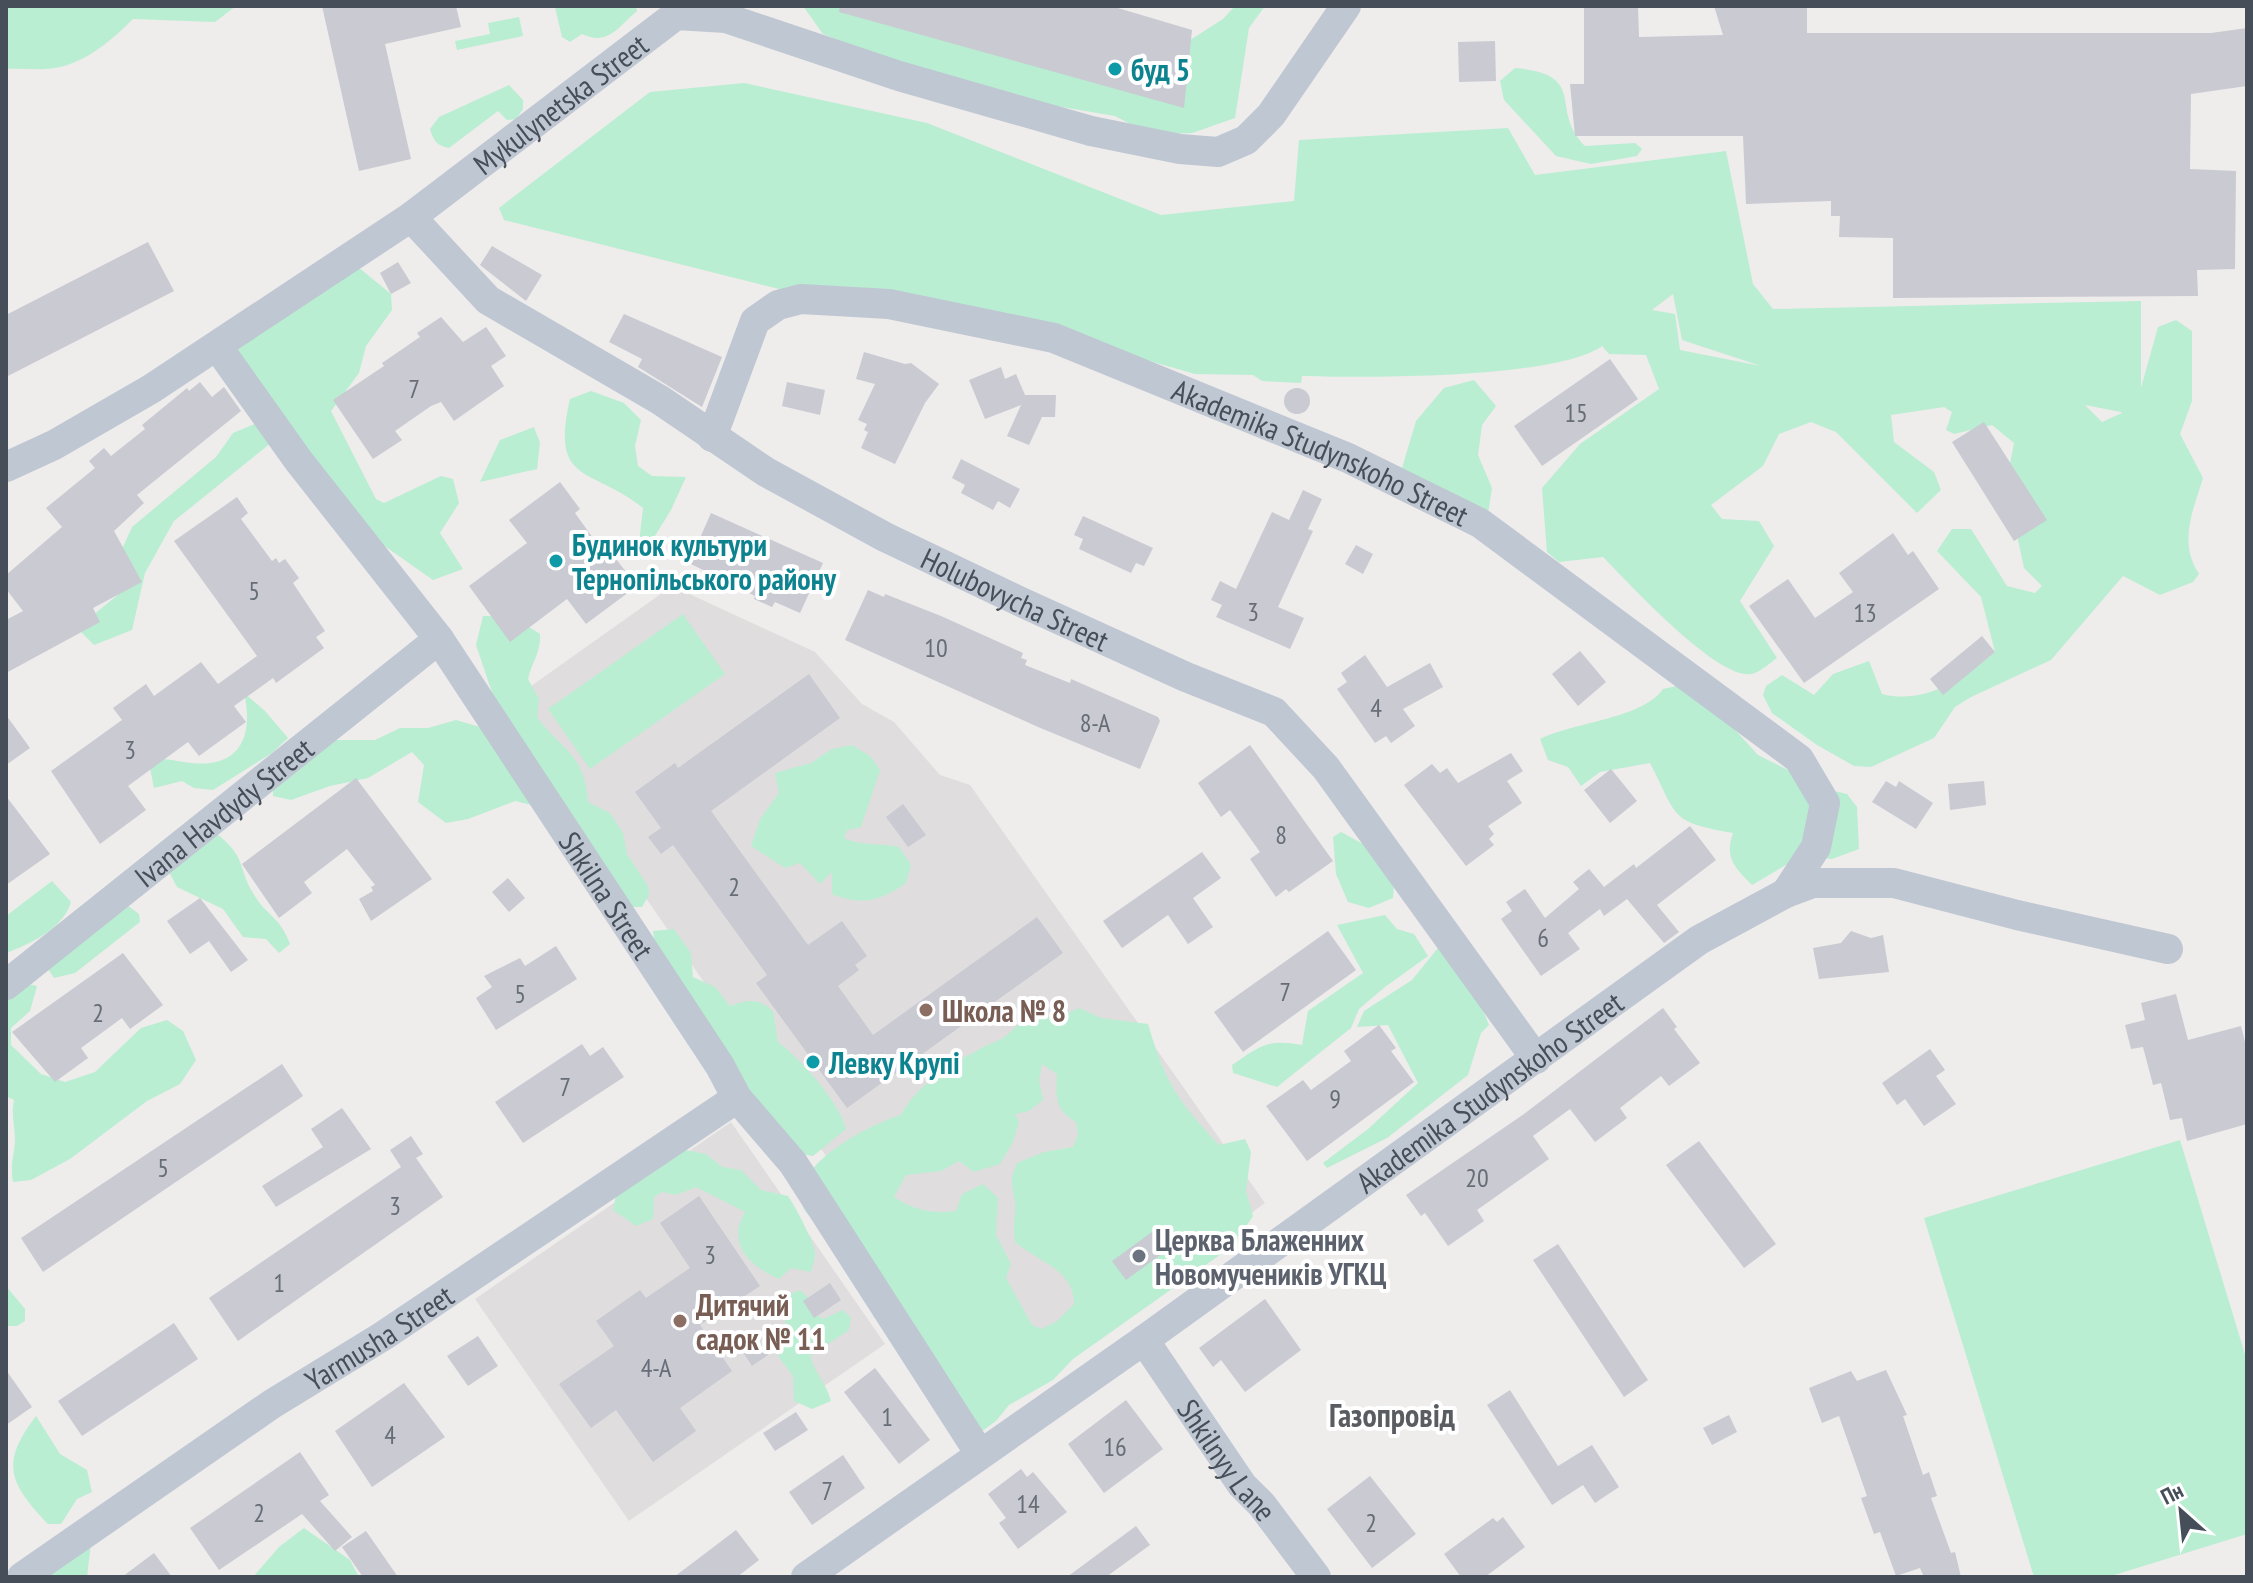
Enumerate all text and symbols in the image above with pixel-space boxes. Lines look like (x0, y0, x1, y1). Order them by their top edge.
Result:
street label: Mykulynetska Street (465, 24, 656, 182)
place label: буд 5 (1131, 50, 1190, 89)
marker: буд 5 (1106, 60, 1124, 78)
street label: Akademika Studynskoho Street (1167, 369, 1476, 534)
house number: 7 (408, 372, 420, 405)
house number: 15 (1564, 396, 1588, 429)
place label: Будинок культури Тернопільського району (572, 525, 837, 598)
street label: Holubovycha Street (915, 538, 1116, 659)
marker: Будинок культури Тернопільського району (547, 552, 565, 570)
house number: 5 (248, 574, 260, 607)
house number: 3 (1247, 595, 1259, 628)
house number: 13 (1853, 596, 1877, 629)
house number: 10 (924, 631, 948, 664)
house number: 4 (1370, 691, 1382, 724)
house number: 8-А (1080, 706, 1111, 739)
street label: Ivana Havdydy Street (126, 728, 321, 895)
house number: 3 (124, 733, 136, 766)
house number: 8 (1275, 818, 1287, 851)
street label: Shkilna Street (551, 824, 664, 967)
house number: 2 (728, 870, 740, 903)
house number: 6 (1537, 921, 1549, 954)
house number: 7 (1279, 975, 1291, 1008)
house number: 5 (514, 977, 526, 1010)
street label: Akademika Studynskoho Street (1348, 982, 1631, 1201)
place label: Школа № 8 (942, 991, 1066, 1030)
house number: 2 (92, 996, 104, 1029)
marker: Школа № 8 (917, 1001, 935, 1019)
place label: Левку Крупі (828, 1043, 960, 1082)
marker: Левку Крупі (804, 1053, 822, 1071)
house number: 7 (559, 1070, 571, 1103)
house number: 9 (1329, 1082, 1341, 1115)
house number: 5 (157, 1151, 169, 1184)
house number: 20 (1465, 1161, 1489, 1194)
house number: 3 (389, 1189, 401, 1222)
place label: Церква Блаженних Новомучеників УГКЦ (1155, 1220, 1386, 1293)
house number: 3 (704, 1238, 716, 1271)
marker: Церква Блаженних Новомучеників УГКЦ (1130, 1247, 1148, 1265)
house number: 1 (273, 1266, 285, 1299)
street label: Yarmusha Street (297, 1275, 461, 1399)
place label: Дитячий садок № 11 (696, 1285, 825, 1358)
marker: Дитячий садок № 11 (671, 1312, 689, 1330)
house number: 4-А (641, 1351, 672, 1384)
street label: Shkilnyy Lane (1170, 1391, 1286, 1528)
district label: Газопровід (1329, 1394, 1455, 1436)
house number: 1 (881, 1400, 893, 1433)
house number: 4 (384, 1418, 396, 1451)
house number: 16 (1103, 1430, 1127, 1463)
north arrow (2141, 1471, 2221, 1551)
house number: 7 (821, 1474, 833, 1507)
text: Пн (2156, 1476, 2188, 1510)
house number: 14 (1016, 1487, 1040, 1520)
house number: 2 (253, 1496, 265, 1529)
house number: 2 (1365, 1506, 1377, 1539)

